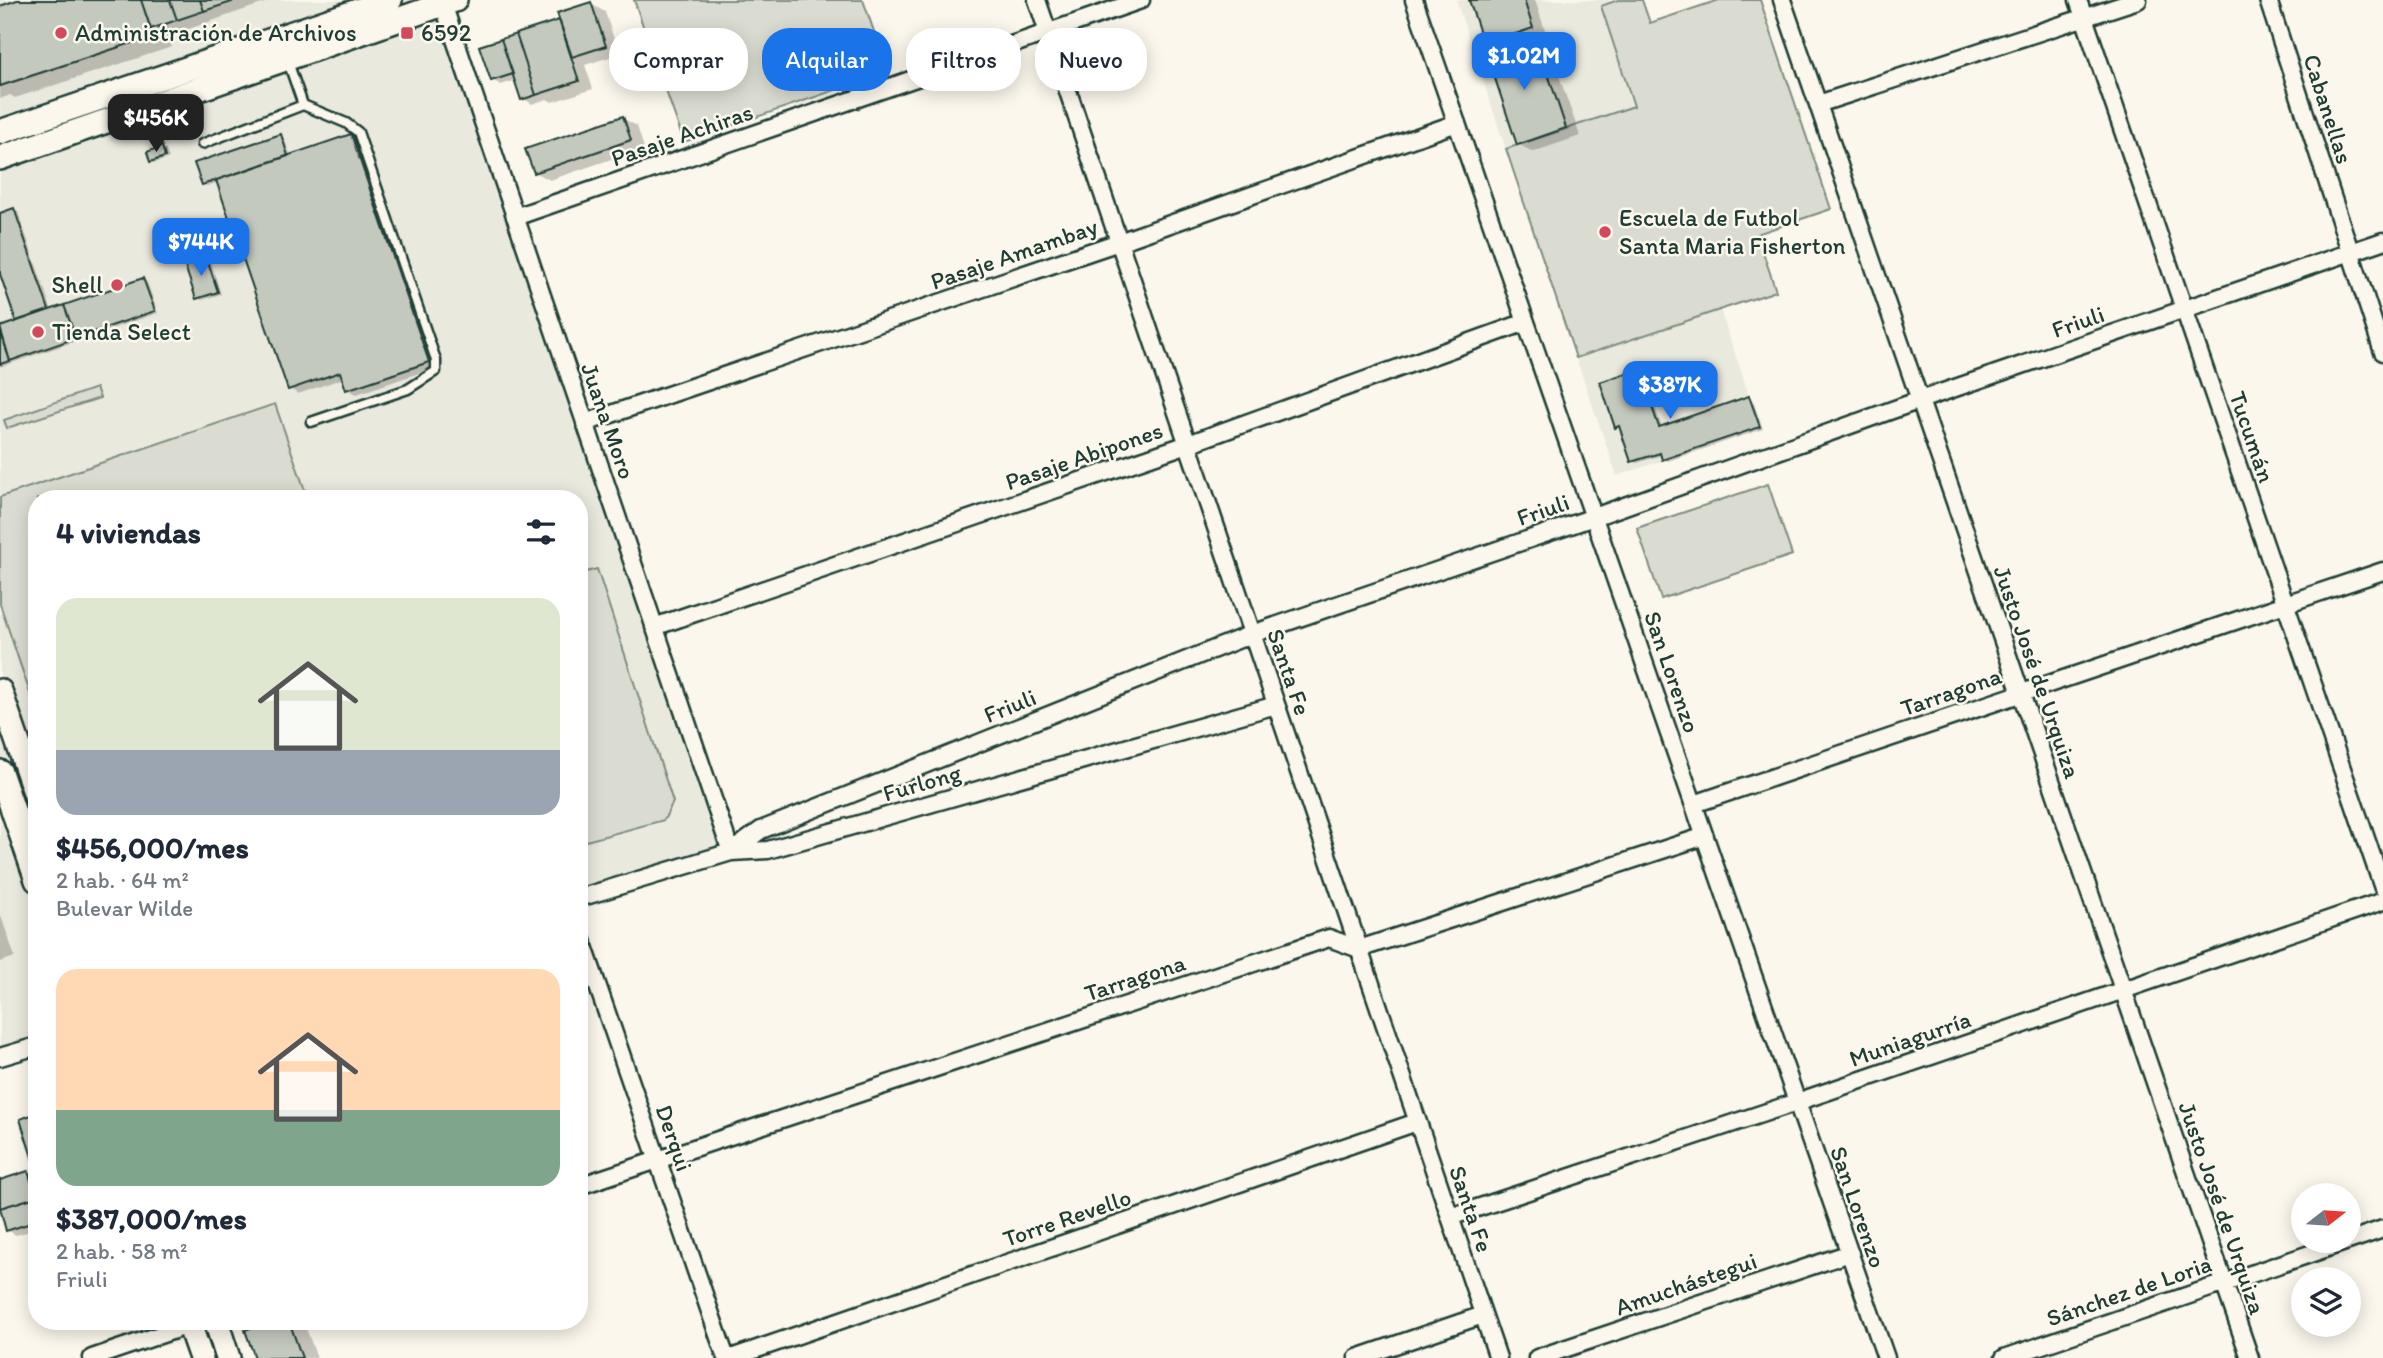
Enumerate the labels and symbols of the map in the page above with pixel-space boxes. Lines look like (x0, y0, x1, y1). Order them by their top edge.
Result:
place label: Administración de Archivos (75, 18, 357, 47)
place label: 6592 (421, 18, 472, 47)
marker: Administración de Archivos (53, 25, 69, 41)
marker: 6592 (399, 25, 415, 41)
pin: $1.02M (1467, 32, 1581, 92)
street label: Cabanellas (2297, 50, 2360, 167)
pin: $456K (107, 94, 205, 154)
street label: Pasaje Achiras (607, 97, 757, 172)
place label: Escuela de Futbol Santa Maria Fisherton (1619, 203, 1846, 260)
street label: Pasaje Amambay (927, 211, 1102, 296)
pin: $744K (152, 218, 250, 278)
marker: Escuela de Futbol Santa Maria Fisherton (1597, 224, 1613, 240)
place label: Shell (52, 270, 103, 299)
marker: Shell (109, 277, 125, 293)
street label: Friuli (2048, 299, 2108, 344)
place label: Tienda Select (52, 317, 191, 346)
marker: Tienda Select (30, 324, 46, 340)
street label: Juana Moro (575, 359, 642, 483)
pin: $387K (1621, 362, 1719, 421)
street label: Tucumán (2223, 387, 2282, 487)
street label: Pasaje Abipones (1001, 415, 1167, 496)
street label: Friuli (1513, 487, 1573, 532)
street label: Justo José de Urquiza (1987, 562, 2088, 782)
street label: San Lorenzo (1638, 607, 1707, 736)
street label: Santa Fe (1261, 625, 1318, 719)
street label: Tarragona (1897, 661, 2005, 722)
street label: Friuli (979, 682, 1040, 729)
street label: Furlong (880, 757, 965, 807)
street label: Tarragona (1081, 947, 1190, 1007)
street label: Muniagurría (1845, 1004, 1975, 1073)
street label: Justo José de Urquiza (2172, 1098, 2273, 1318)
street label: Derqui (650, 1101, 699, 1175)
street label: San Lorenzo (1824, 1142, 1893, 1271)
street label: Santa Fe (1443, 1162, 1500, 1256)
street label: Torre Revello (999, 1182, 1135, 1253)
north arrow (2291, 1183, 2361, 1253)
street label: Amuchástegui (1611, 1246, 1760, 1321)
street label: Sánchez de Loria (2043, 1249, 2215, 1332)

